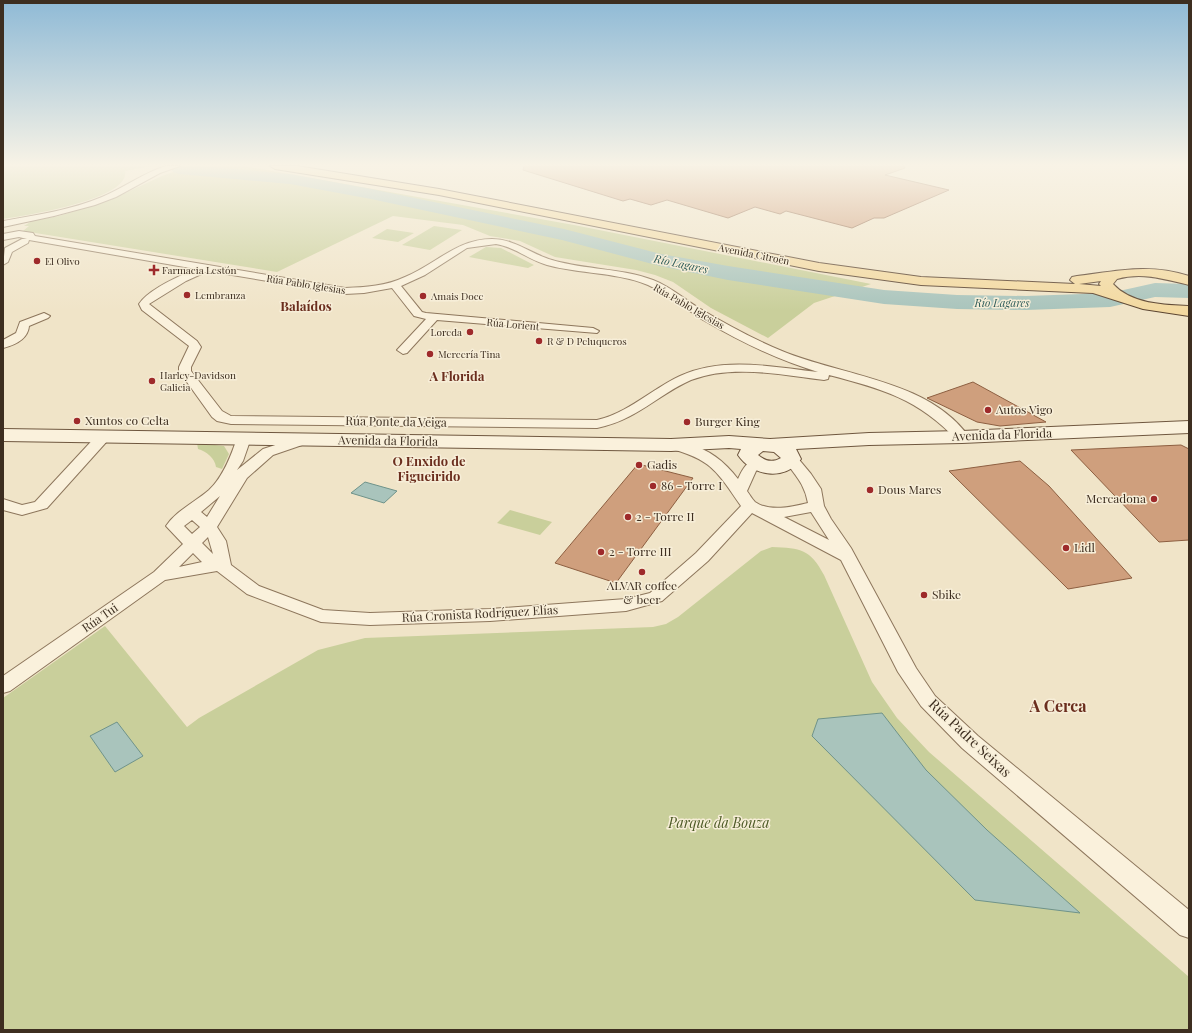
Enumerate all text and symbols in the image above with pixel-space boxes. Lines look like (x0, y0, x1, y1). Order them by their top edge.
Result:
street label: Avenida Citroën (716, 240, 791, 268)
water label: Río Lagares (652, 250, 710, 277)
place label: El Olivo (45, 254, 80, 268)
marker: El Olivo (32, 256, 42, 266)
place label: Farmacia Lestón (162, 263, 236, 277)
marker: Farmacia Lestón (149, 265, 159, 275)
street label: Rúa Pablo Iglesias (265, 271, 347, 297)
street label: Rúa Pablo Iglesias (651, 280, 727, 332)
place label: Lembranza (195, 288, 246, 302)
place label: Amais Doce (430, 289, 484, 303)
marker: Lembranza (182, 290, 192, 300)
marker: Amais Doce (418, 291, 428, 301)
water label: Río Lagares (973, 295, 1030, 310)
district label: Balaídos (280, 297, 332, 314)
street label: Rúa Lorient (486, 315, 540, 333)
place label: Loreda (431, 325, 462, 339)
marker: Loreda (465, 327, 475, 337)
place label: R & D Peluqueros (547, 334, 627, 348)
marker: R & D Peluqueros (534, 336, 544, 346)
place label: Mercería Tina (438, 347, 500, 361)
marker: Mercería Tina (425, 349, 435, 359)
district label: A Florida (428, 367, 485, 384)
place label: Harley-Davidson Galicia (160, 368, 236, 394)
marker: Harley-Davidson Galicia (147, 376, 157, 386)
place label: Autos Vigo (995, 401, 1053, 417)
marker: Autos Vigo (983, 405, 993, 415)
place label: Xuntos co Celta (85, 412, 169, 428)
street label: Rúa Ponte da Veiga (345, 412, 447, 430)
place label: Burger King (695, 413, 761, 429)
marker: Xuntos co Celta (72, 416, 82, 426)
marker: Burger King (682, 417, 692, 427)
street label: Avenida da Florida (951, 424, 1052, 444)
street label: Avenida da Florida (337, 431, 438, 449)
district label: O Enxido de Figueirido (392, 452, 466, 484)
place label: Gadis (647, 456, 677, 472)
marker: Gadis (634, 460, 644, 470)
place label: 86 - Torre I (661, 477, 722, 493)
marker: 86 - Torre I (648, 481, 658, 491)
place label: Dous Mares (878, 481, 941, 497)
marker: Dous Mares (865, 485, 875, 495)
place label: Mercadona (1086, 490, 1146, 506)
marker: Mercadona (1149, 494, 1159, 504)
place label: 2 - Torre II (636, 508, 695, 524)
marker: 2 - Torre II (623, 512, 633, 522)
place label: Lidl (1074, 539, 1096, 555)
place label: 2 - Torre III (609, 543, 672, 559)
marker: Lidl (1061, 543, 1071, 553)
marker: 2 - Torre III (596, 547, 606, 557)
marker: ALVAR coffee & beer (637, 567, 647, 577)
place label: ALVAR coffee & beer (606, 577, 677, 607)
place label: Sbike (932, 586, 961, 602)
marker: Sbike (919, 590, 929, 600)
street label: Rúa Tui (78, 599, 121, 635)
street label: Rúa Cronista Rodríguez Elías (401, 601, 559, 625)
street label: Rúa Padre Seixas (925, 694, 1016, 781)
district label: A Cerca (1028, 695, 1087, 716)
park label: Parque da Bouza (667, 813, 770, 832)

